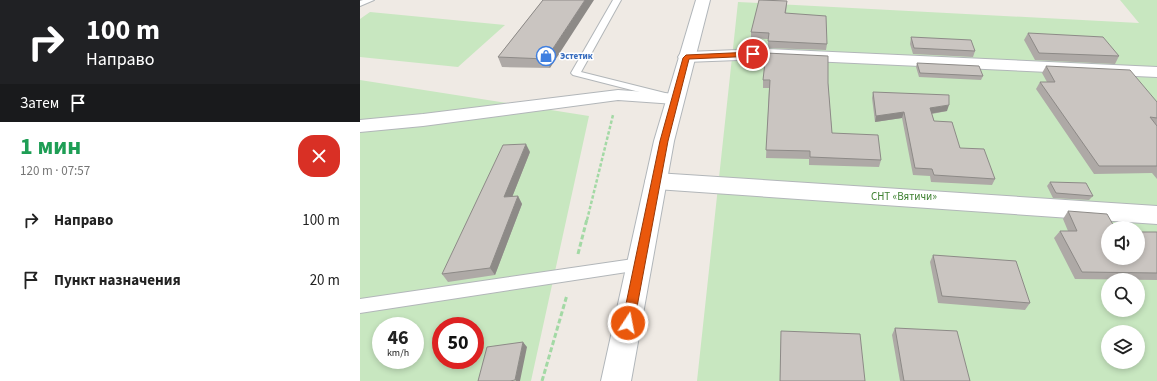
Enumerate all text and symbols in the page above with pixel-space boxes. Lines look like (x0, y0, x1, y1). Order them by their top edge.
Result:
text: 100 m (86, 10, 160, 50)
icon: right (20, 16, 72, 68)
pin (736, 37, 770, 71)
icon: arrive (742, 43, 764, 65)
shop icon: Эстетик (535, 45, 557, 67)
text: Направо (86, 47, 154, 72)
place label: Эстетик (560, 50, 593, 63)
icon: arrive (67, 92, 89, 114)
text: Затем (20, 93, 59, 114)
text: 1 мин (20, 129, 81, 164)
button: close (298, 135, 340, 177)
text: 120 m · 07:57 (20, 162, 90, 180)
park label: СНТ «Вятичи» (871, 189, 937, 204)
icon: right (20, 209, 42, 231)
text: Направо (54, 210, 113, 231)
text: 100 m (302, 210, 340, 231)
map controls (1101, 221, 1145, 369)
button: sound (1101, 221, 1145, 265)
icon: arrive (20, 269, 42, 291)
text: Пункт назначения (54, 270, 181, 291)
text: 20 m (310, 270, 340, 291)
button: search (1101, 273, 1145, 317)
position arrow (607, 302, 649, 344)
speed limit sign: 50 (432, 317, 484, 369)
text: 46 (387, 324, 409, 352)
button: layers (1101, 325, 1145, 369)
text: km/h (387, 346, 409, 360)

